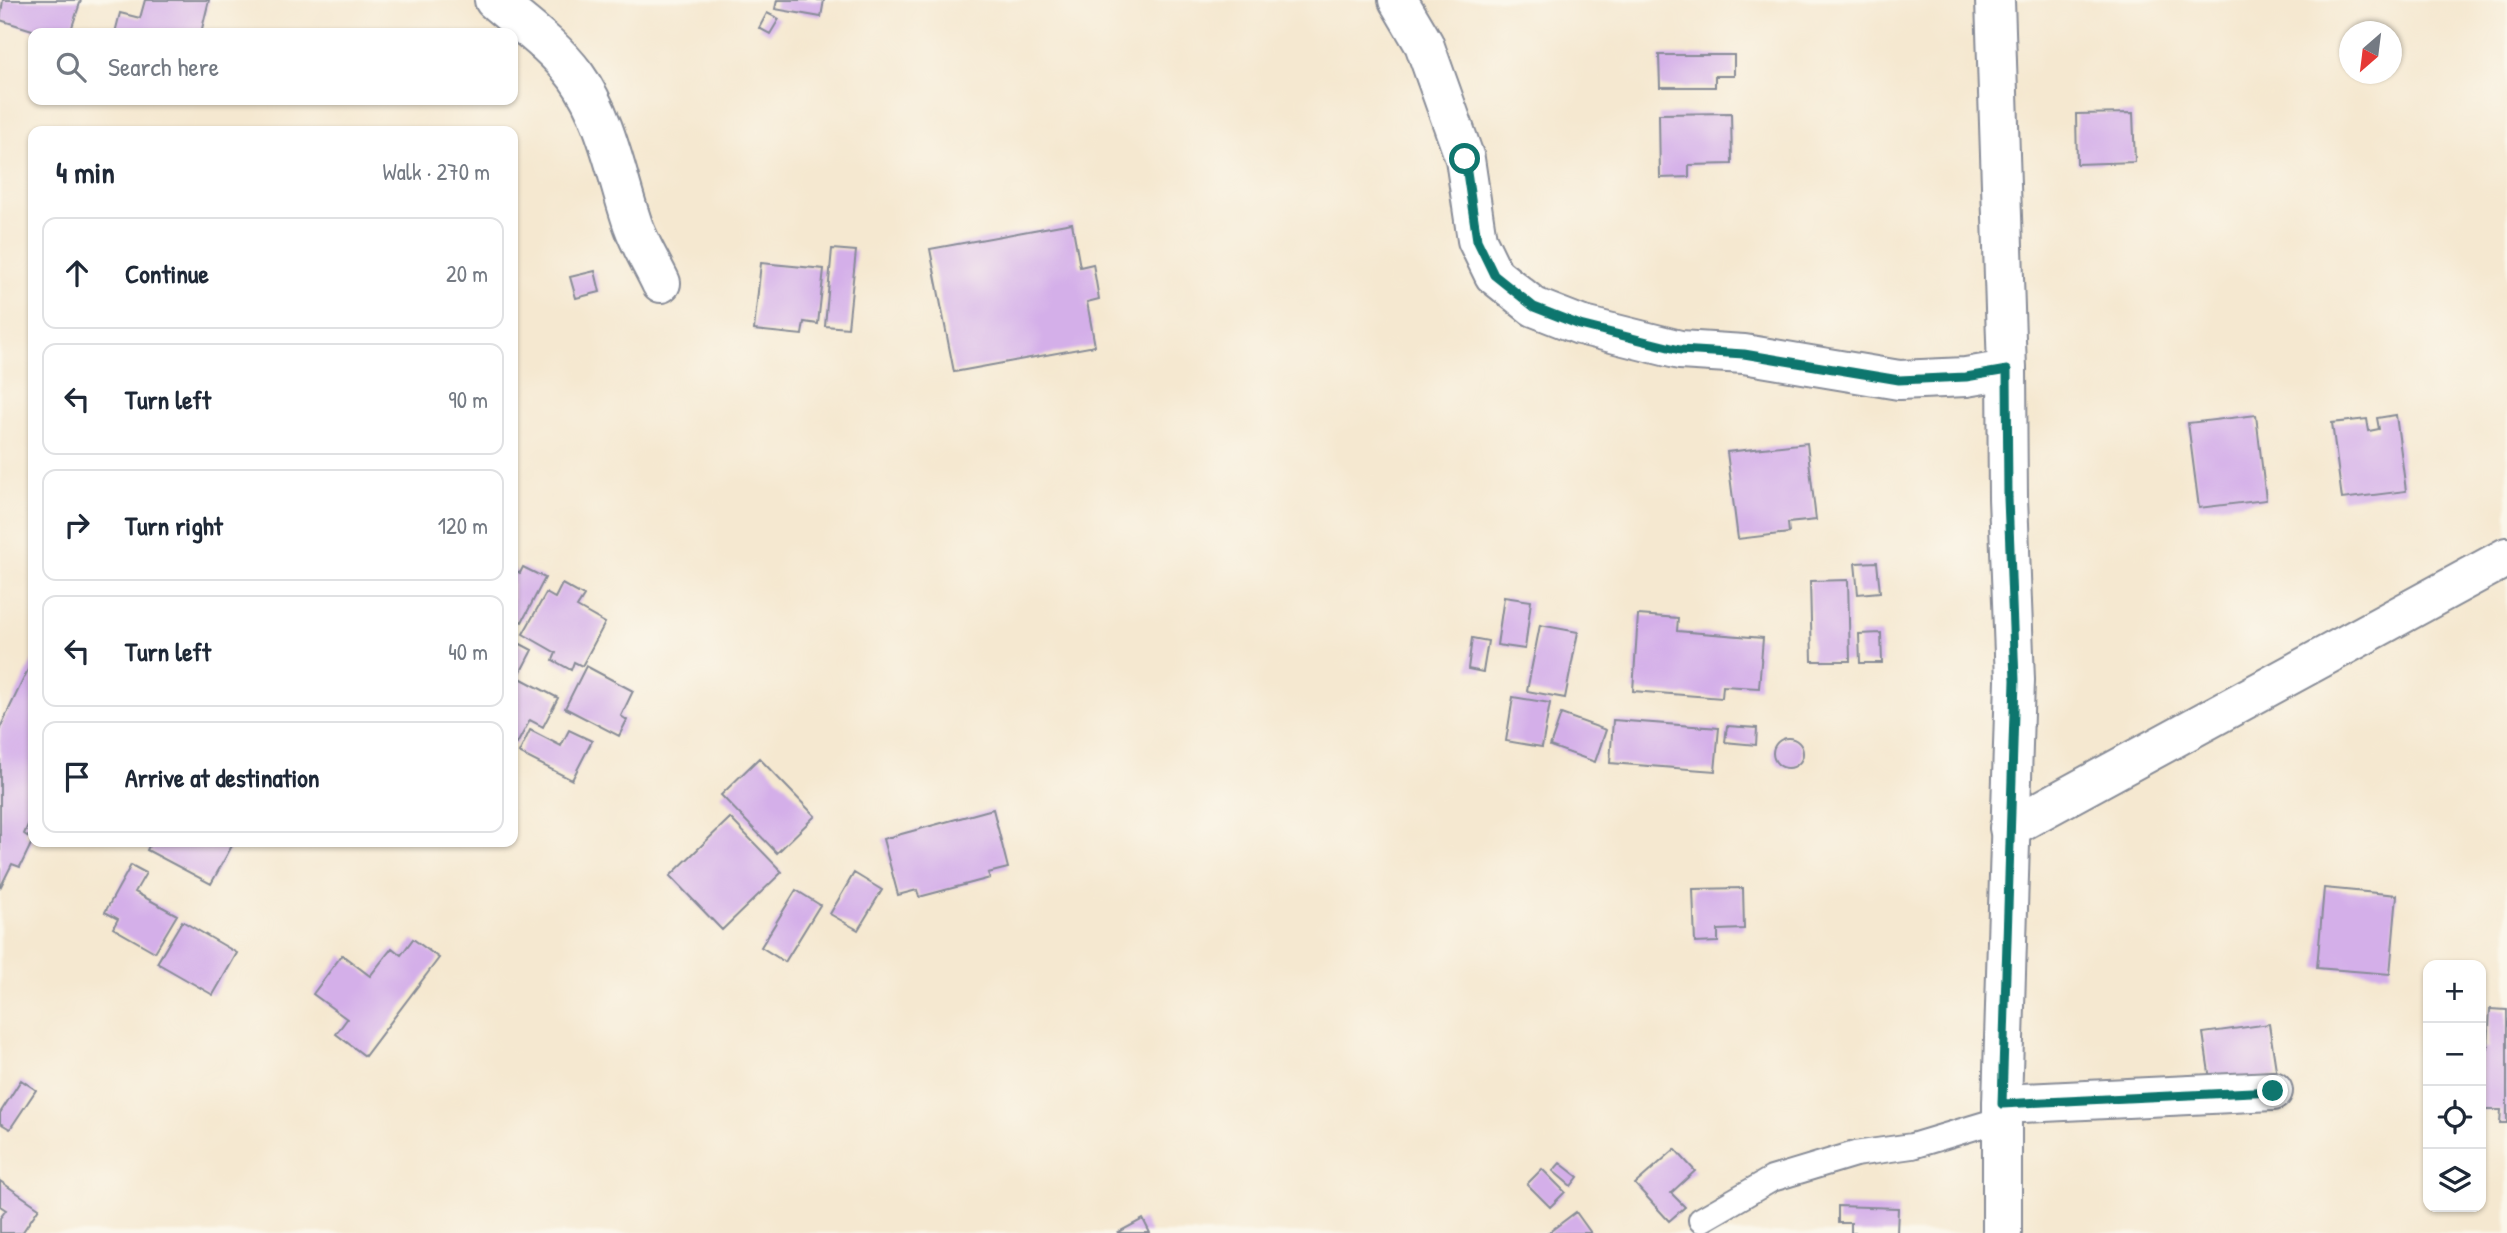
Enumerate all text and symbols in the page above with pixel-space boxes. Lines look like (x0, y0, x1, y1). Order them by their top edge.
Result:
north arrow (2339, 21, 2402, 84)
search box (28, 28, 518, 105)
icon: search (52, 48, 90, 86)
text: Search here (108, 49, 219, 84)
route start (1449, 143, 1480, 174)
text: 4 min (56, 152, 115, 192)
text: Walk · 270 m (383, 156, 490, 187)
icon: ahead (58, 254, 96, 292)
text: Continue (125, 256, 209, 291)
text: 20 m (446, 258, 488, 289)
icon: left (58, 380, 96, 418)
text: Turn left (125, 382, 211, 417)
text: 90 m (448, 384, 488, 415)
icon: right (58, 506, 96, 544)
text: Turn right (125, 508, 223, 543)
text: 120 m (438, 510, 488, 541)
icon: left (58, 632, 96, 670)
text: Turn left (125, 634, 211, 669)
text: 40 m (448, 636, 488, 667)
icon: arrive (58, 758, 96, 796)
text: Arrive at destination (125, 760, 320, 795)
map controls (2423, 960, 2486, 1212)
button: + (2423, 960, 2486, 1023)
button: − (2423, 1023, 2486, 1086)
route end (2257, 1075, 2288, 1106)
button: locate (2423, 1086, 2486, 1149)
button: layers (2423, 1149, 2486, 1212)

